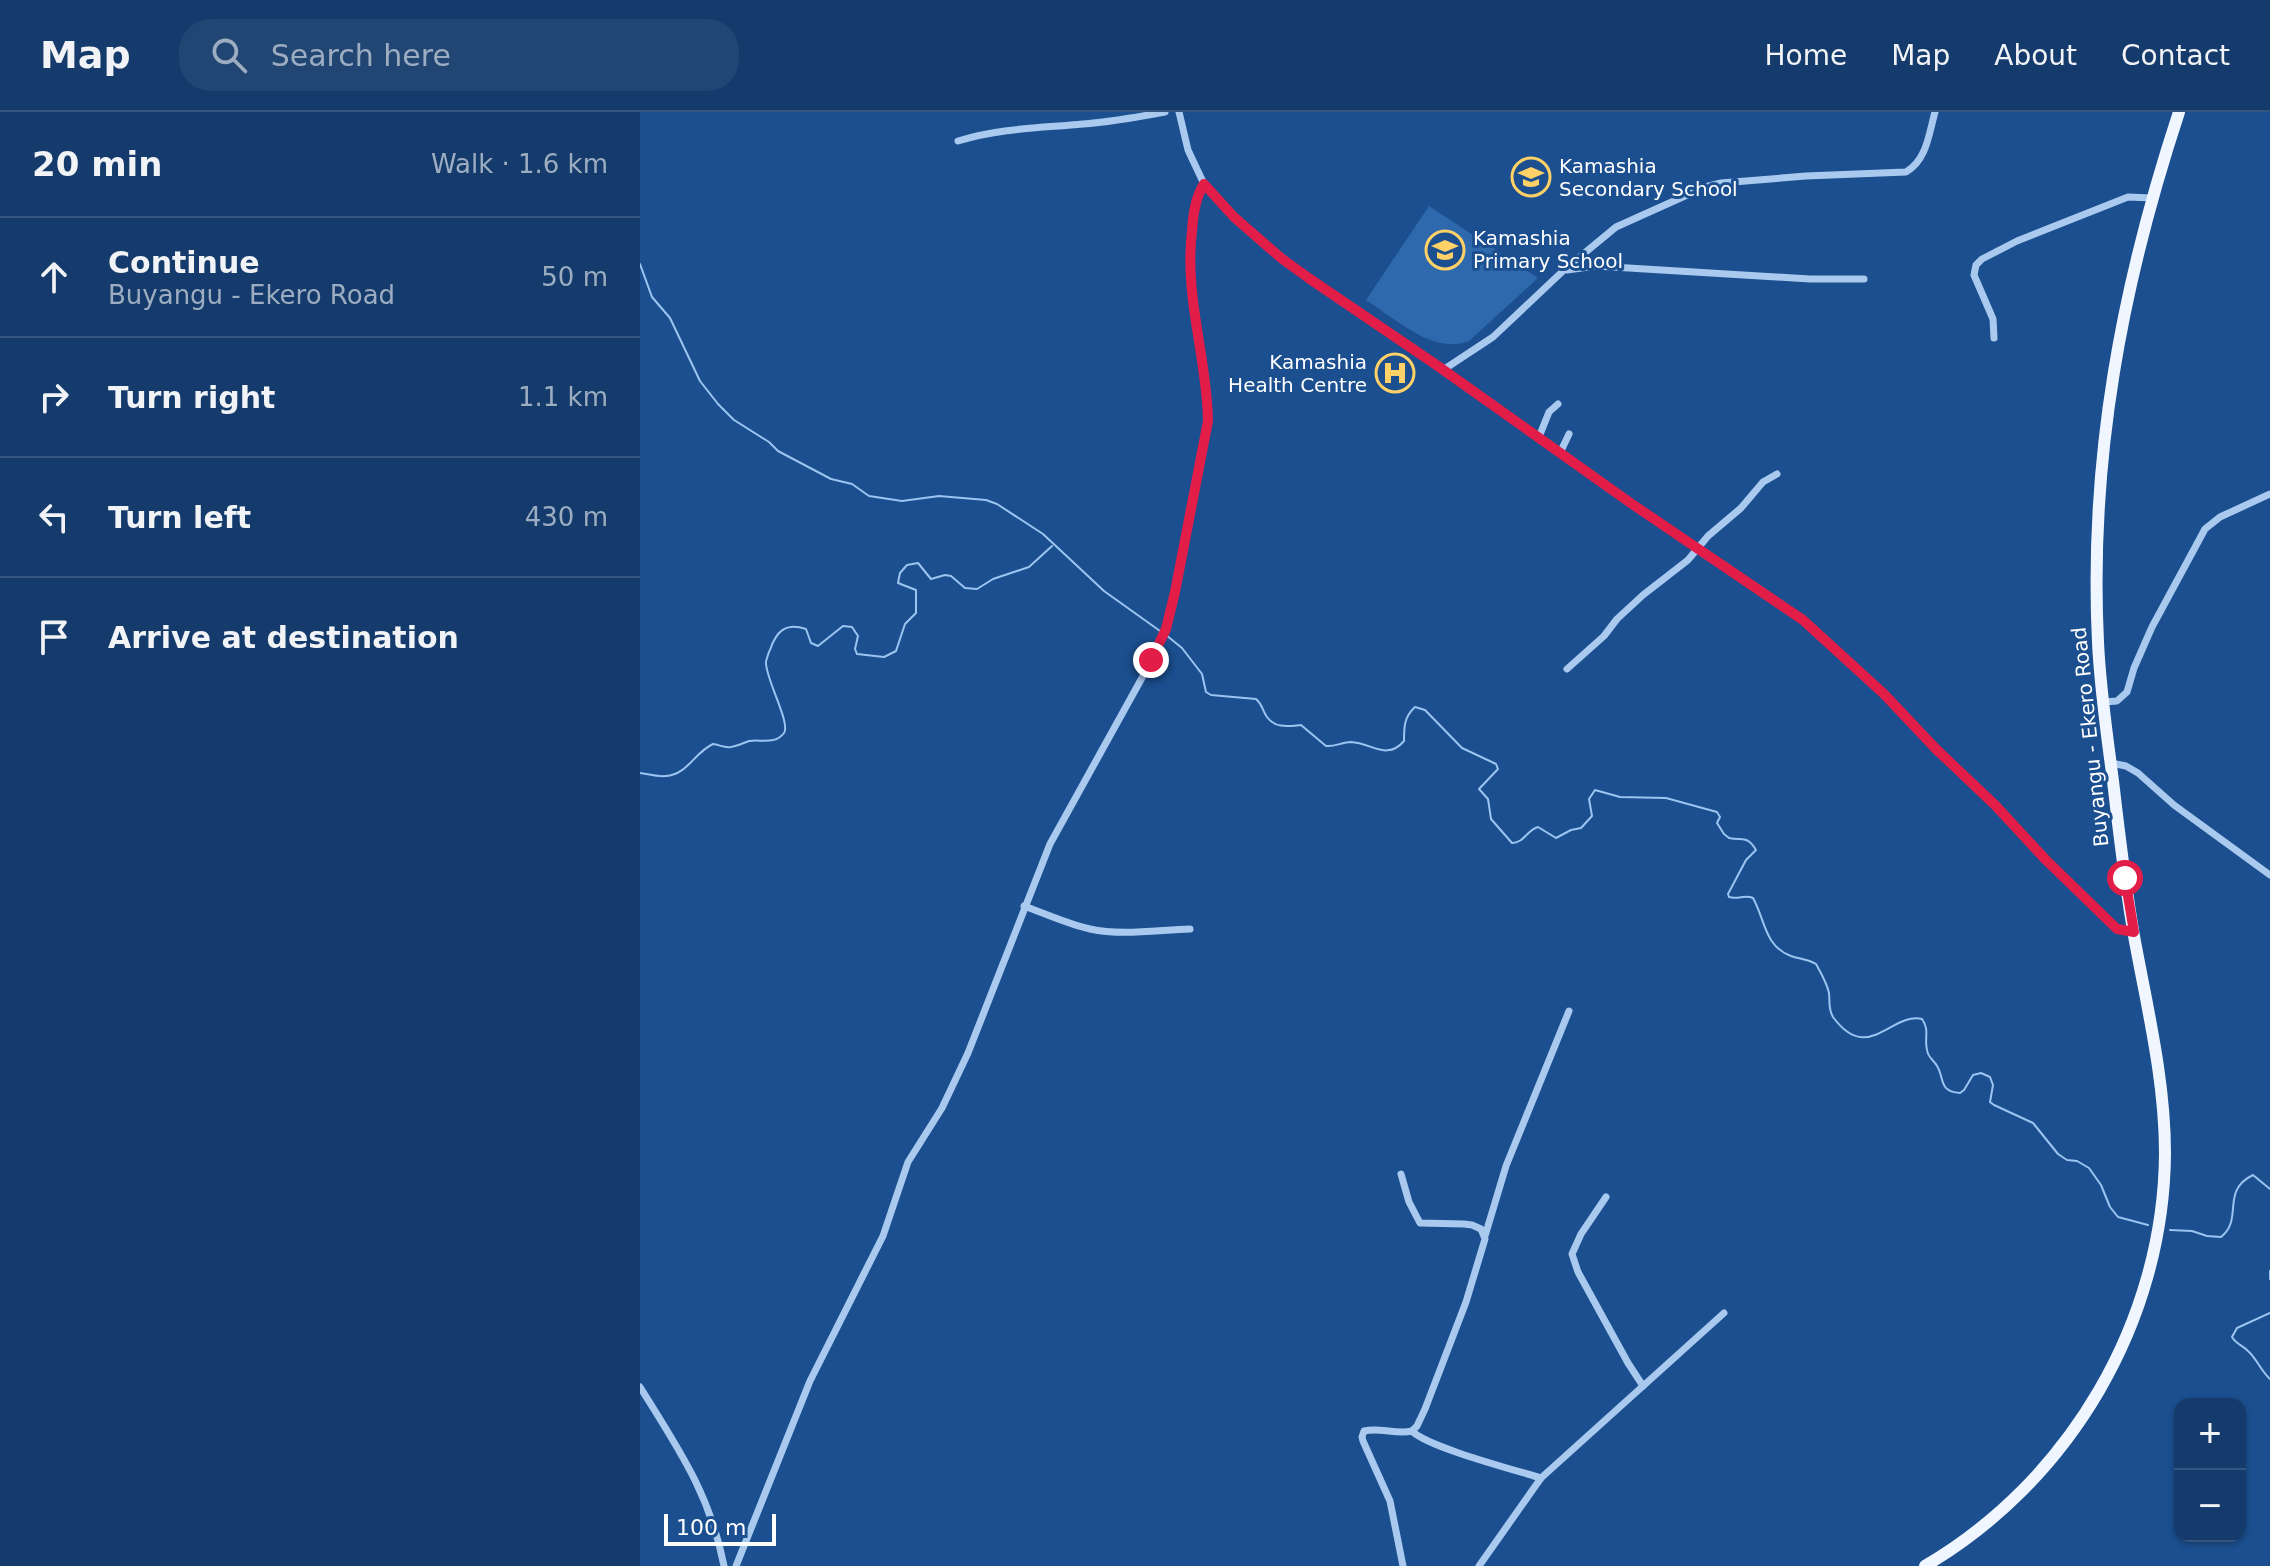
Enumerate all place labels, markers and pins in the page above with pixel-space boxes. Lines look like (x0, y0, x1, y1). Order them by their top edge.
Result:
place label: Kamashia Secondary School (1559, 154, 1738, 201)
school or university icon: Kamashia Secondary School (1510, 156, 1552, 198)
place label: Kamashia Primary School (1473, 226, 1623, 273)
school or university icon: Kamashia Primary School (1424, 229, 1466, 271)
place label: Kamashia Health Centre (1228, 350, 1367, 397)
hospital icon: Kamashia Health Centre (1374, 352, 1416, 394)

